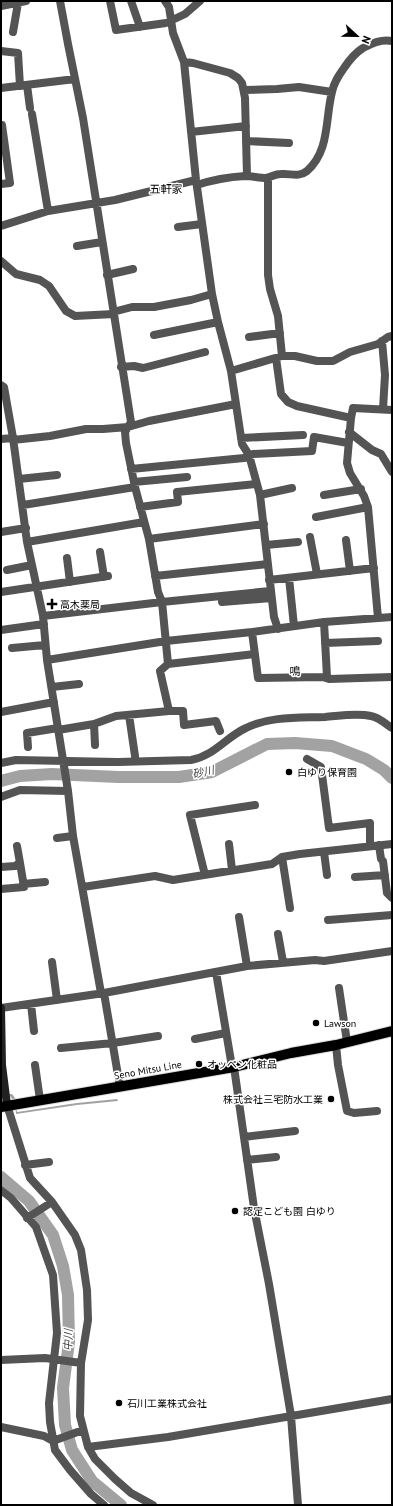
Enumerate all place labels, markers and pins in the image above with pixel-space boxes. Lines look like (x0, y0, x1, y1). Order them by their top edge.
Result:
place label: 高木薬局 (60, 598, 100, 611)
marker: 高木薬局 (47, 599, 57, 609)
place label: 白ゆり保育園 (297, 766, 357, 779)
marker: 白ゆり保育園 (284, 767, 294, 777)
place label: Lawson (324, 1017, 356, 1030)
marker: Lawson (311, 1018, 321, 1028)
place label: オッペン化粧品 (207, 1058, 277, 1071)
marker: オッペン化粧品 (194, 1059, 204, 1069)
place label: 株式会社三宅防水工業 (223, 1093, 323, 1106)
marker: 株式会社三宅防水工業 (326, 1094, 336, 1104)
place label: 認定こども園 白ゆり (243, 1205, 336, 1218)
marker: 認定こども園 白ゆり (230, 1206, 240, 1216)
place label: 石川工業株式会社 (127, 1397, 207, 1410)
marker: 石川工業株式会社 (114, 1398, 124, 1408)

